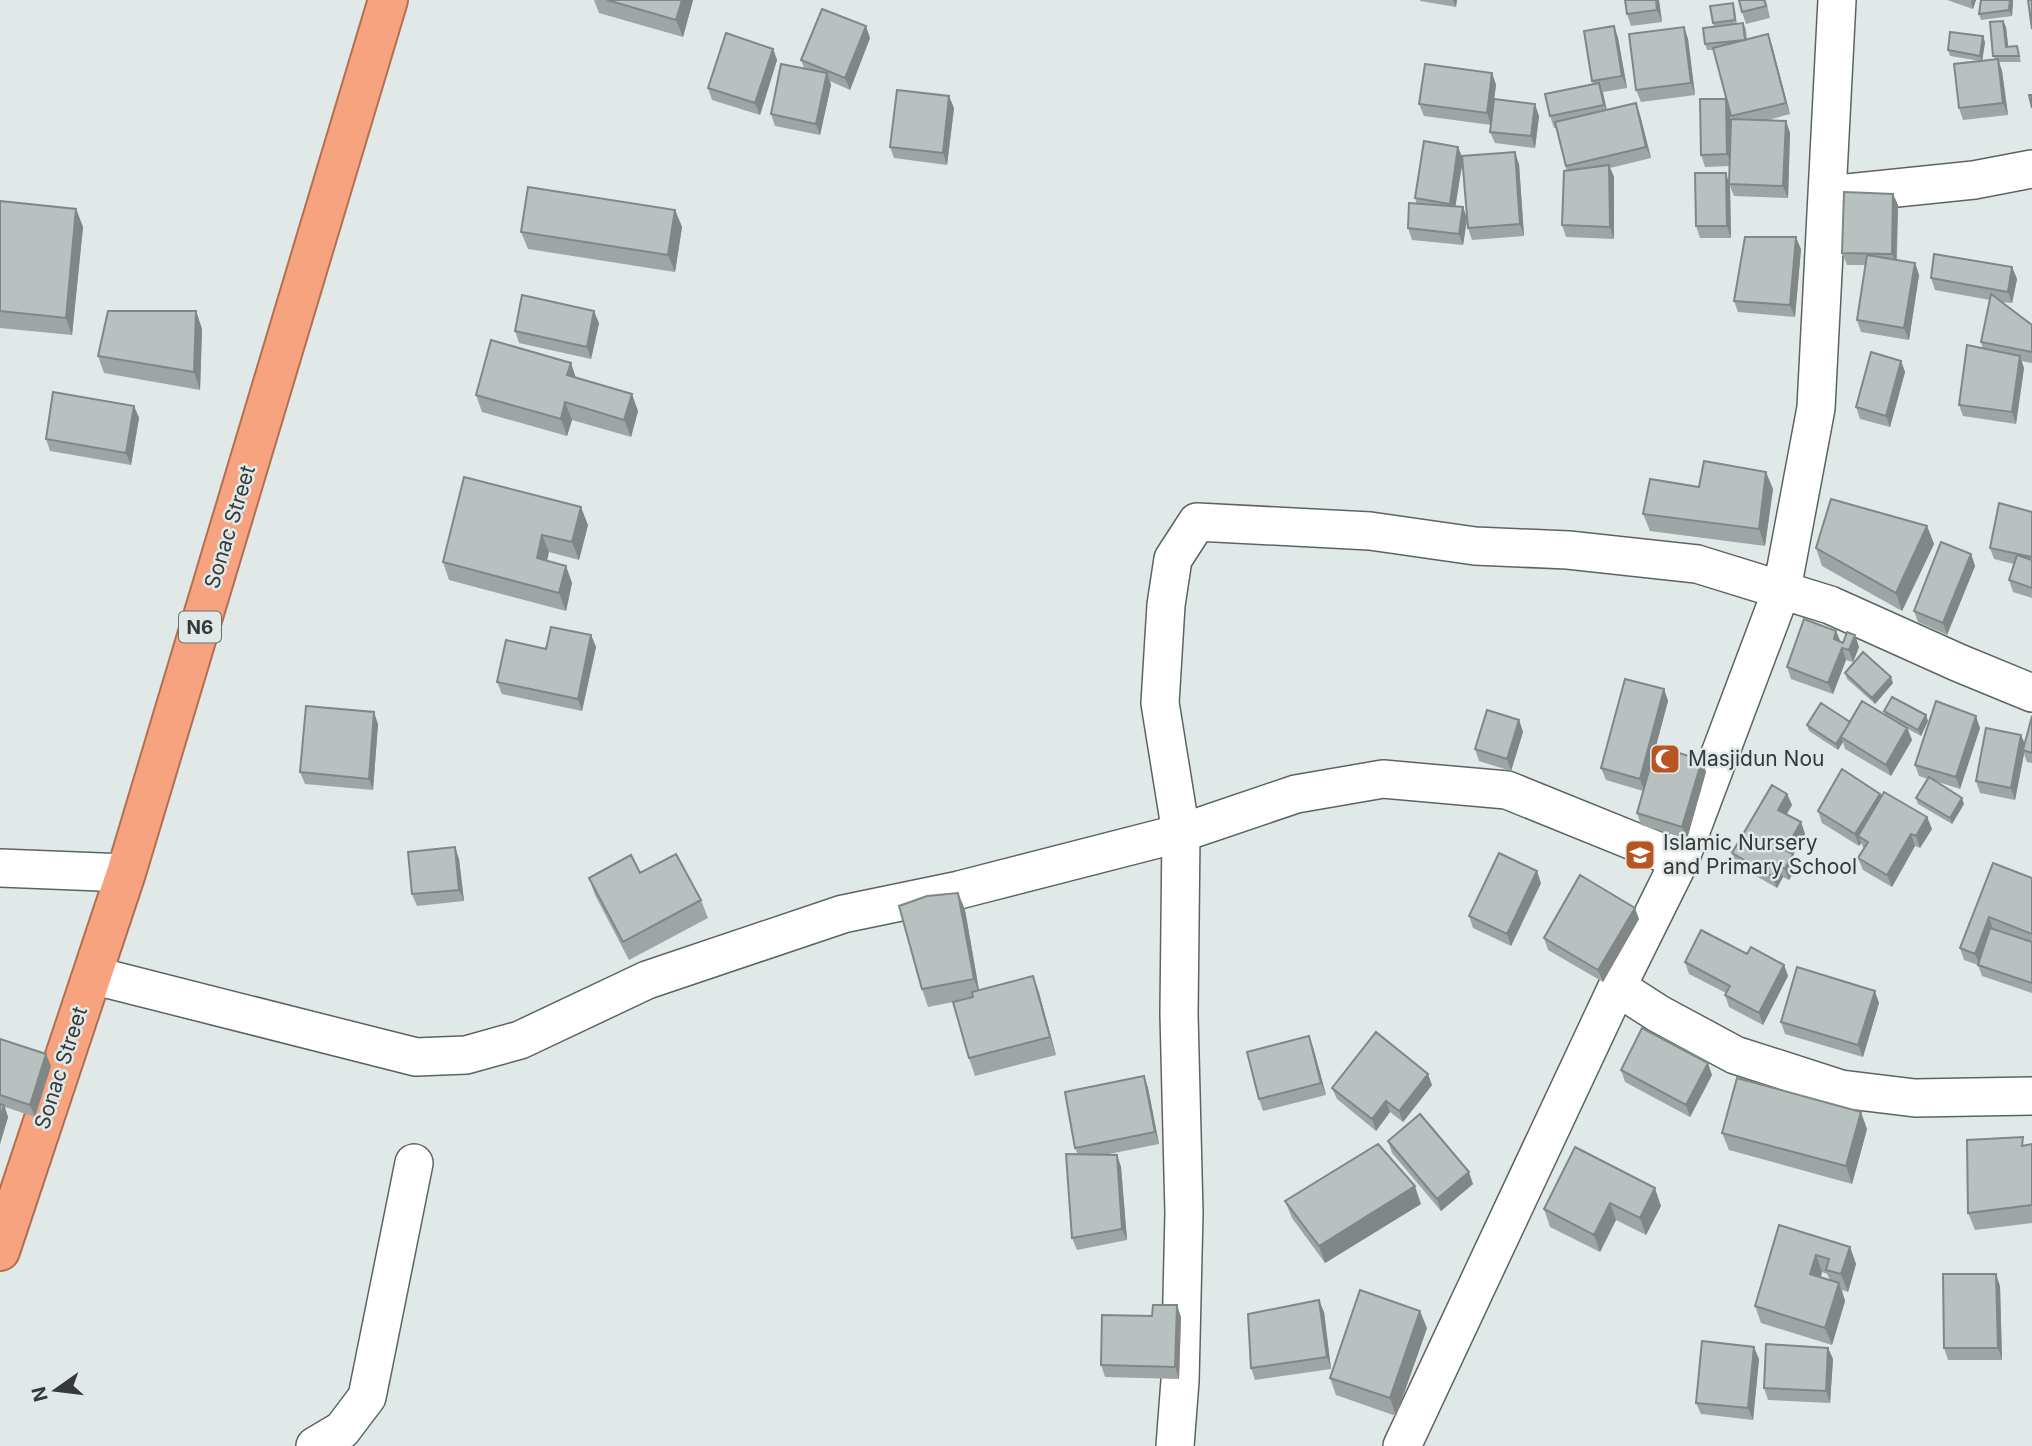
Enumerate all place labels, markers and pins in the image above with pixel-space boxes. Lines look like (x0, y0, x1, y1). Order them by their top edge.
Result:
mosque icon: Masjidun Nou (1648, 742, 1682, 776)
place label: Masjidun Nou (1688, 746, 1824, 771)
place label: Islamic Nursery and Primary School (1663, 830, 1857, 879)
school or university icon: Islamic Nursery and Primary School (1623, 838, 1657, 872)

